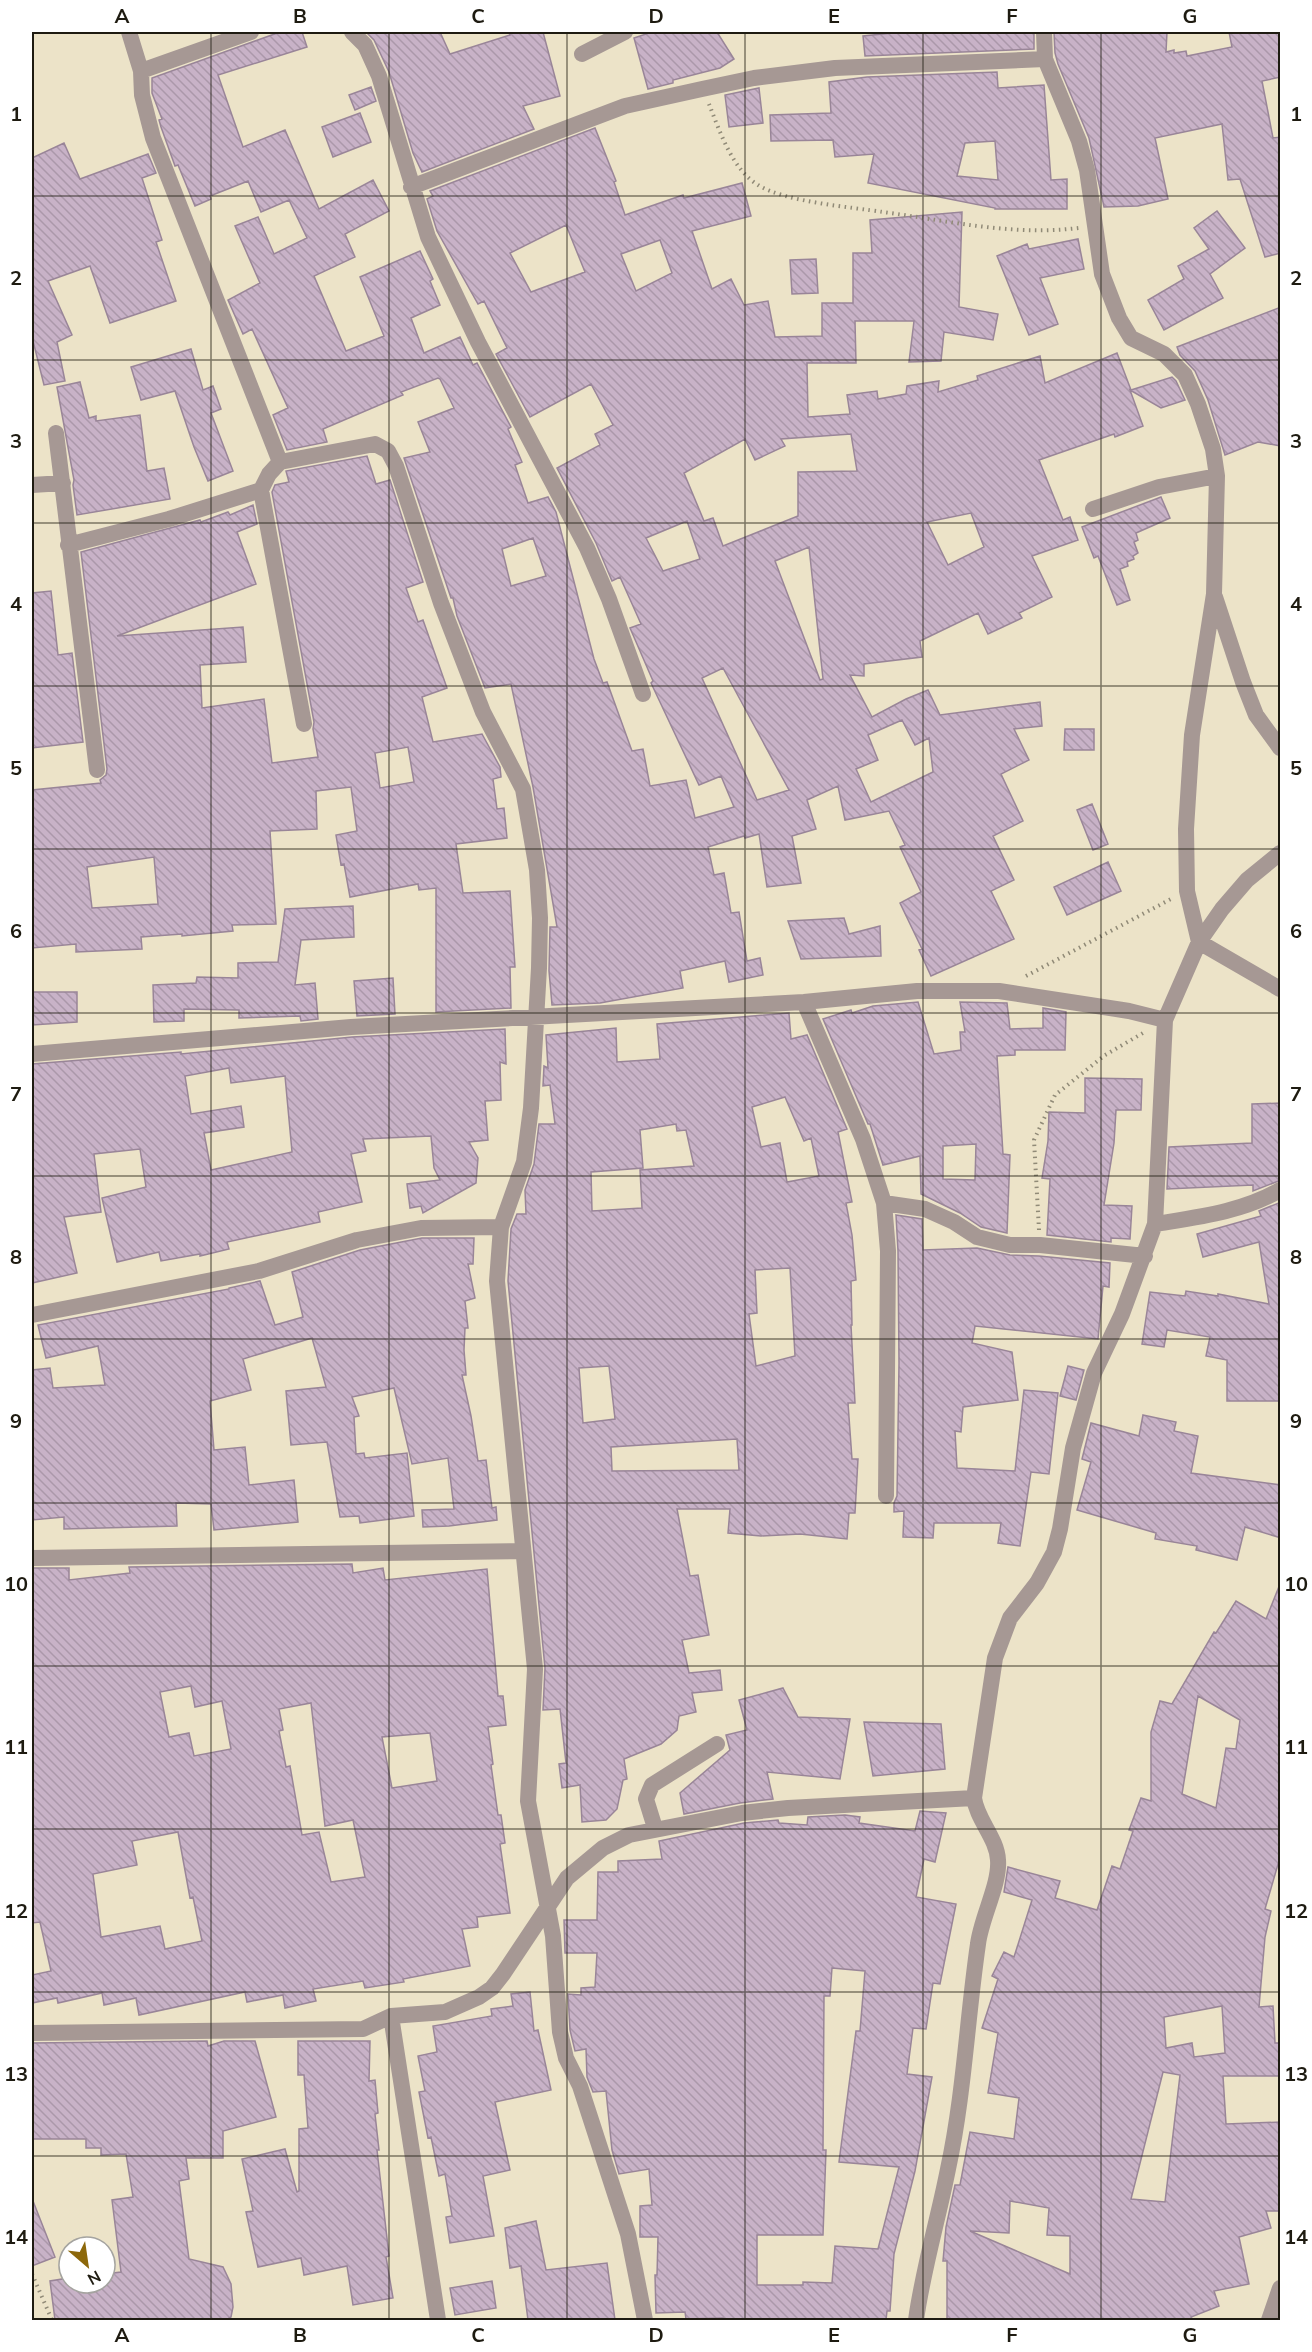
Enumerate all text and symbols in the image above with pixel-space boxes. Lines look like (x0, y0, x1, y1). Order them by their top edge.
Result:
text: A (115, 3, 130, 28)
text: B (293, 3, 307, 28)
text: C (471, 3, 485, 28)
text: D (648, 3, 664, 28)
text: E (828, 3, 840, 28)
text: F (1006, 3, 1018, 28)
text: G (1183, 3, 1197, 28)
text: 1 (10, 101, 22, 126)
text: 1 (1290, 101, 1302, 126)
text: 2 (10, 265, 22, 290)
text: 2 (1290, 265, 1302, 290)
text: 3 (10, 428, 22, 453)
text: 3 (1290, 428, 1302, 453)
text: 4 (10, 591, 22, 616)
text: 4 (1290, 591, 1302, 616)
text: 5 (10, 755, 22, 780)
text: 5 (1290, 755, 1302, 780)
text: 6 (10, 918, 22, 943)
text: 6 (1290, 918, 1302, 943)
text: 7 (10, 1081, 22, 1106)
text: 7 (1290, 1081, 1302, 1106)
text: 8 (10, 1244, 22, 1269)
text: 8 (1290, 1244, 1302, 1269)
text: 9 (10, 1408, 22, 1433)
text: 9 (1290, 1408, 1302, 1433)
text: 10 (4, 1571, 28, 1596)
text: 10 (1284, 1571, 1308, 1596)
text: 11 (4, 1734, 28, 1759)
text: 11 (1284, 1734, 1308, 1759)
text: 12 (4, 1898, 28, 1923)
text: 12 (1284, 1898, 1308, 1923)
text: 13 (4, 2061, 28, 2086)
text: 13 (1284, 2061, 1308, 2086)
text: 14 (4, 2224, 28, 2249)
text: 14 (1284, 2224, 1308, 2249)
north arrow (57, 2235, 117, 2295)
text: N (84, 2266, 104, 2290)
text: A (115, 2322, 130, 2347)
text: B (293, 2322, 307, 2347)
text: C (471, 2322, 485, 2347)
text: D (648, 2322, 664, 2347)
text: E (828, 2322, 840, 2347)
text: F (1006, 2322, 1018, 2347)
text: G (1183, 2322, 1197, 2347)

